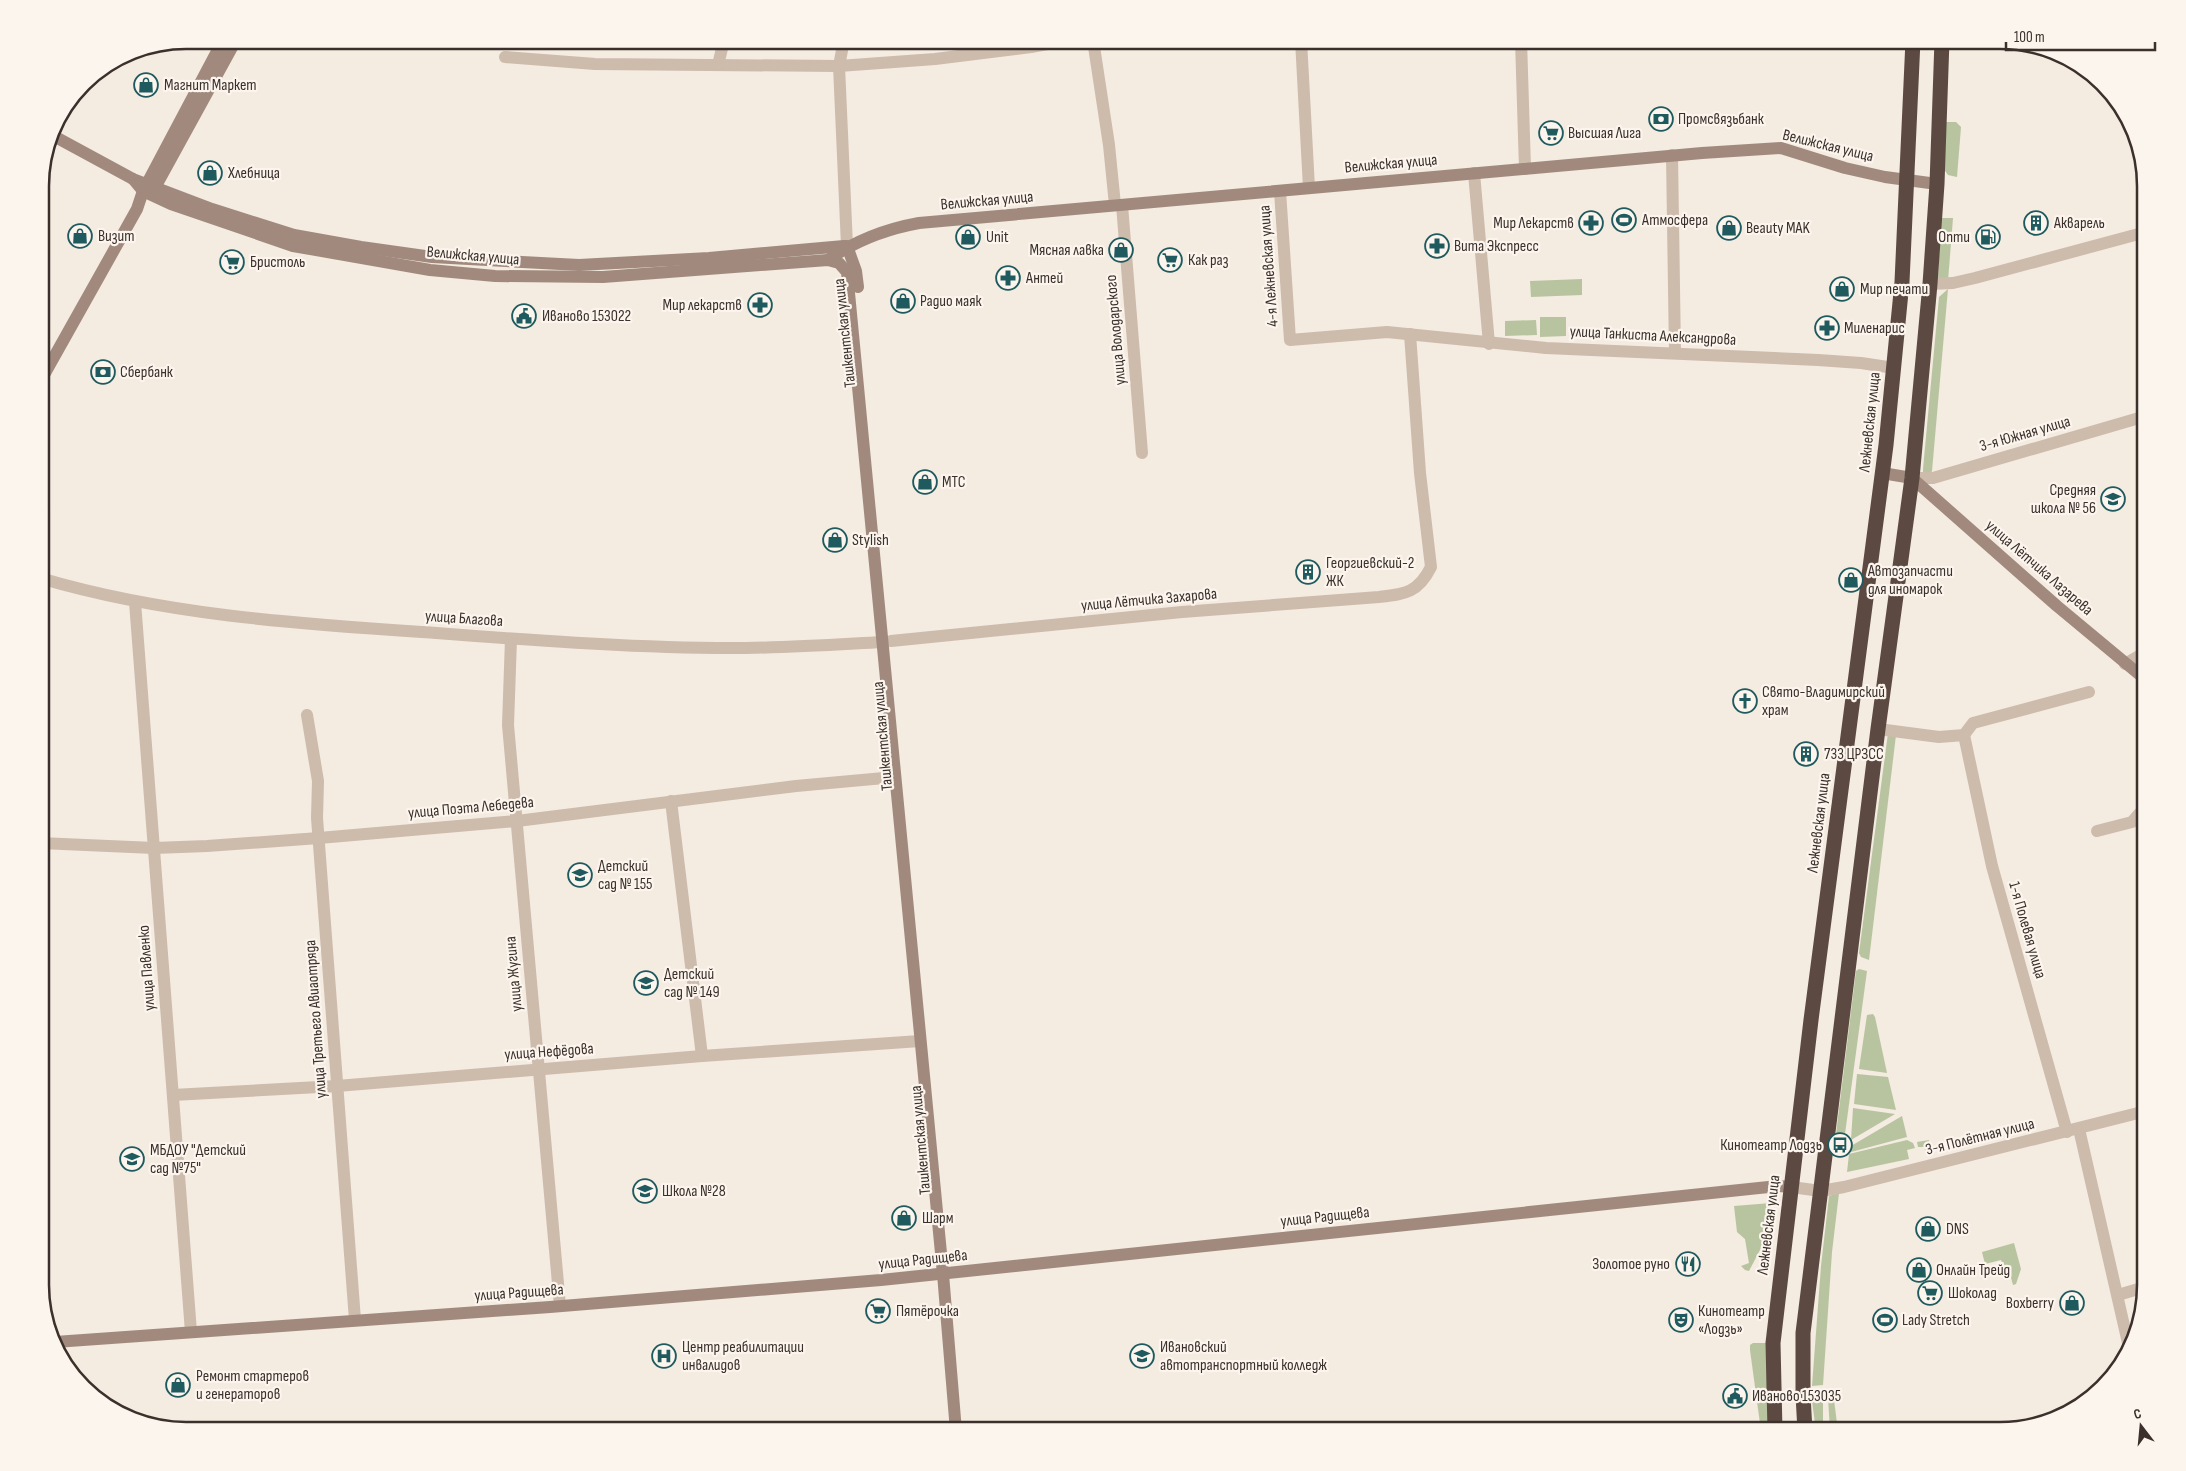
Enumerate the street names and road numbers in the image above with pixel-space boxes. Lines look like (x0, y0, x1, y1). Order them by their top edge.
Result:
street label: Велижская улица (1781, 126, 1875, 166)
street label: Велижская улица (1344, 150, 1438, 178)
street label: Велижская улица (940, 187, 1034, 215)
street label: 4-я Лежневская улица (1255, 205, 1283, 327)
street label: Велижская улица (426, 242, 520, 270)
street label: улица Володарского (1102, 274, 1130, 386)
street label: Ташкентская улица (830, 278, 860, 388)
street label: улица Танкиста Александрова (1569, 322, 1737, 350)
street label: Лежневская улица (1855, 371, 1885, 474)
street label: 3-я Южная улица (1977, 412, 2073, 456)
street label: улица Лётчика Лазарева (1981, 516, 2097, 620)
street label: улица Лётчика Захарова (1080, 585, 1218, 615)
street label: улица Благова (424, 607, 504, 631)
street label: Ташкентская улица (869, 681, 897, 791)
street label: Лежневская улица (1803, 772, 1835, 875)
street label: улица Поэта Лебедева (407, 793, 535, 823)
street label: 1-я Полевая улица (2004, 879, 2050, 981)
street label: улица Павленко (135, 924, 159, 1012)
street label: улица Жугина (501, 936, 527, 1012)
street label: улица Третьего Авиаотряда (301, 939, 331, 1099)
street label: улица Нефёдова (504, 1039, 594, 1065)
street label: Ташкентская улица (907, 1085, 935, 1195)
street label: 3-я Полётная улица (1924, 1114, 2036, 1160)
street label: Лежневская улица (1753, 1174, 1785, 1277)
street label: улица Радищева (1280, 1203, 1370, 1231)
street label: улица Радищева (878, 1246, 968, 1274)
street label: улица Радищева (474, 1280, 564, 1306)

